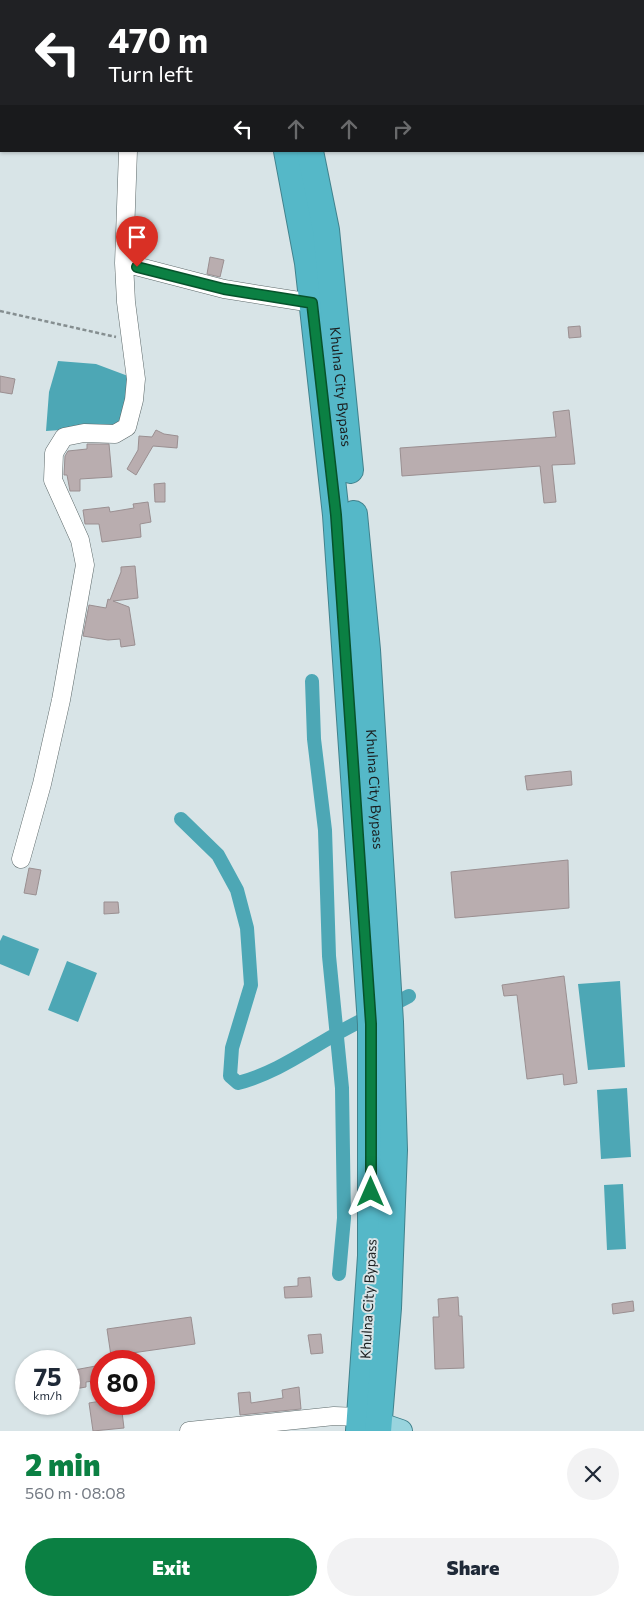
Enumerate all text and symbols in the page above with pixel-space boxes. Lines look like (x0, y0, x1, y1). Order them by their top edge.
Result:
text: 470 m (108, 17, 208, 60)
icon: left (25, 20, 90, 85)
text: Turn left (108, 60, 193, 87)
icon: left (229, 115, 257, 143)
icon: ahead (282, 115, 310, 143)
icon: ahead (335, 115, 363, 143)
icon: right (388, 115, 416, 143)
pin (116, 216, 158, 267)
icon: arrive (123, 223, 151, 251)
street label: Khulna City Bypass (327, 326, 356, 447)
street label: Khulna City Bypass (363, 729, 388, 850)
position arrow (344, 1165, 396, 1217)
street label: Khulna City Bypass (356, 1239, 380, 1359)
speed limit sign: 80 (90, 1350, 155, 1415)
text: 75 (33, 1361, 62, 1391)
text: km/h (33, 1388, 62, 1402)
text: 2 min (25, 1445, 100, 1482)
button: close (567, 1448, 619, 1500)
text: 560 m · 08:08 (25, 1483, 125, 1502)
button: Exit (25, 1538, 317, 1596)
button: Share (327, 1538, 619, 1596)

